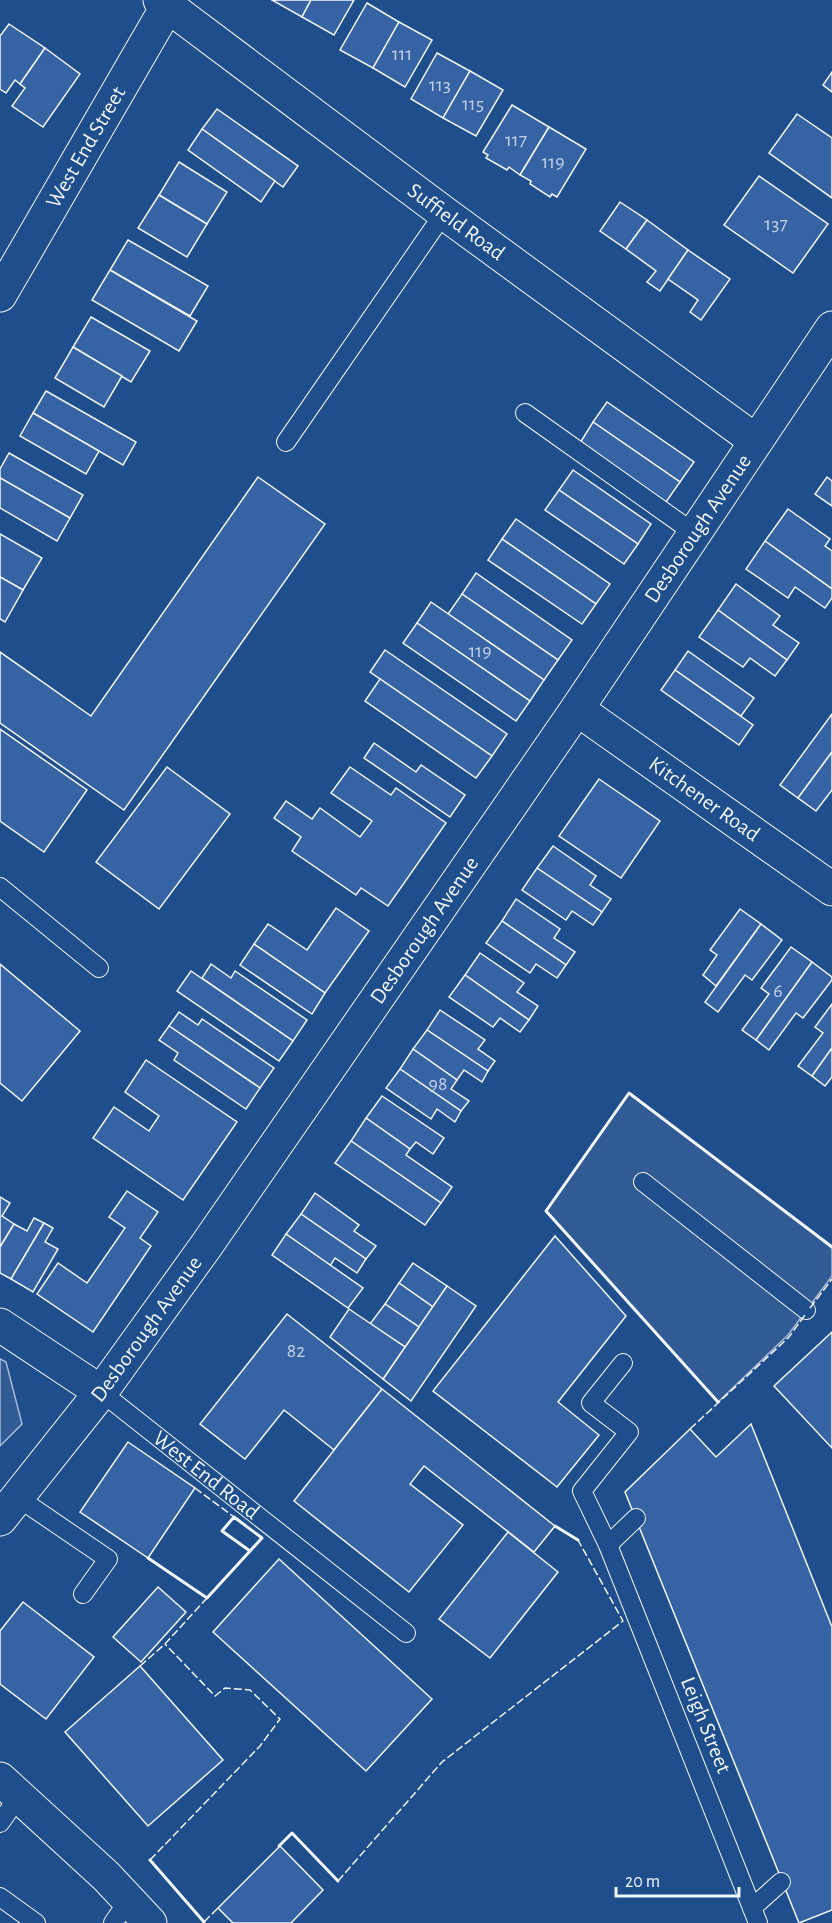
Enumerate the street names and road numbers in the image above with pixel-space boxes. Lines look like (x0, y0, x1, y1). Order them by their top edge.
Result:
street label: West End Street (42, 83, 129, 212)
street label: Suffield Road (404, 179, 509, 265)
street label: Desborough Avenue (640, 450, 755, 607)
street label: Kitchener Road (645, 752, 764, 846)
street label: Desborough Avenue (366, 852, 483, 1008)
street label: Desborough Avenue (87, 1252, 206, 1406)
street label: West End Road (149, 1427, 263, 1523)
street label: Leigh Street (677, 1674, 735, 1776)

